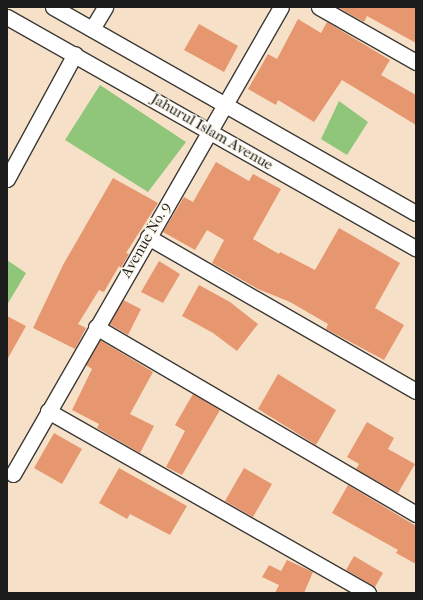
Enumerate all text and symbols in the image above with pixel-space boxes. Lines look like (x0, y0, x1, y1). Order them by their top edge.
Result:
street label: Jahurul Islam Avenue (148, 90, 276, 174)
street label: Avenue No. 9 (117, 199, 175, 281)

